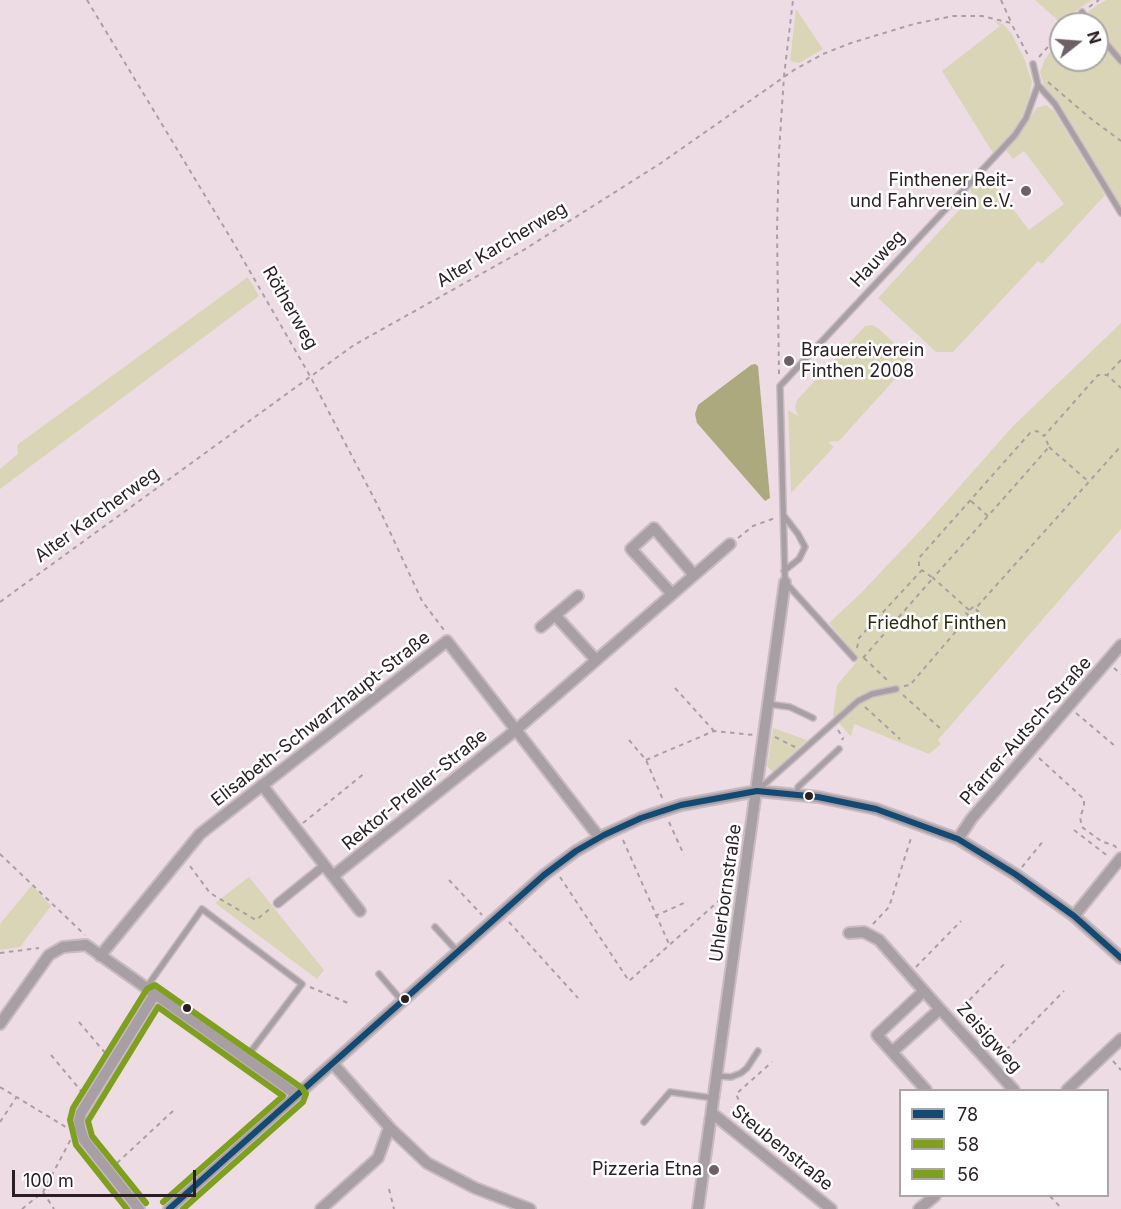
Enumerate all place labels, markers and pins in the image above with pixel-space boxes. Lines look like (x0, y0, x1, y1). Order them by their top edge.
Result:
place label: Finthener Reit- und Fahrverein e.V. (850, 170, 1014, 213)
marker: Finthener Reit- und Fahrverein e.V. (1019, 184, 1033, 198)
place label: Brauereiverein Finthen 2008 (801, 340, 924, 382)
marker: Brauereiverein Finthen 2008 (782, 354, 796, 368)
unlabelled marker (803, 790, 815, 802)
unlabelled marker (399, 993, 411, 1005)
unlabelled marker (181, 1002, 193, 1014)
place label: Pizzeria Etna (592, 1159, 702, 1181)
marker: Pizzeria Etna (707, 1163, 721, 1177)

